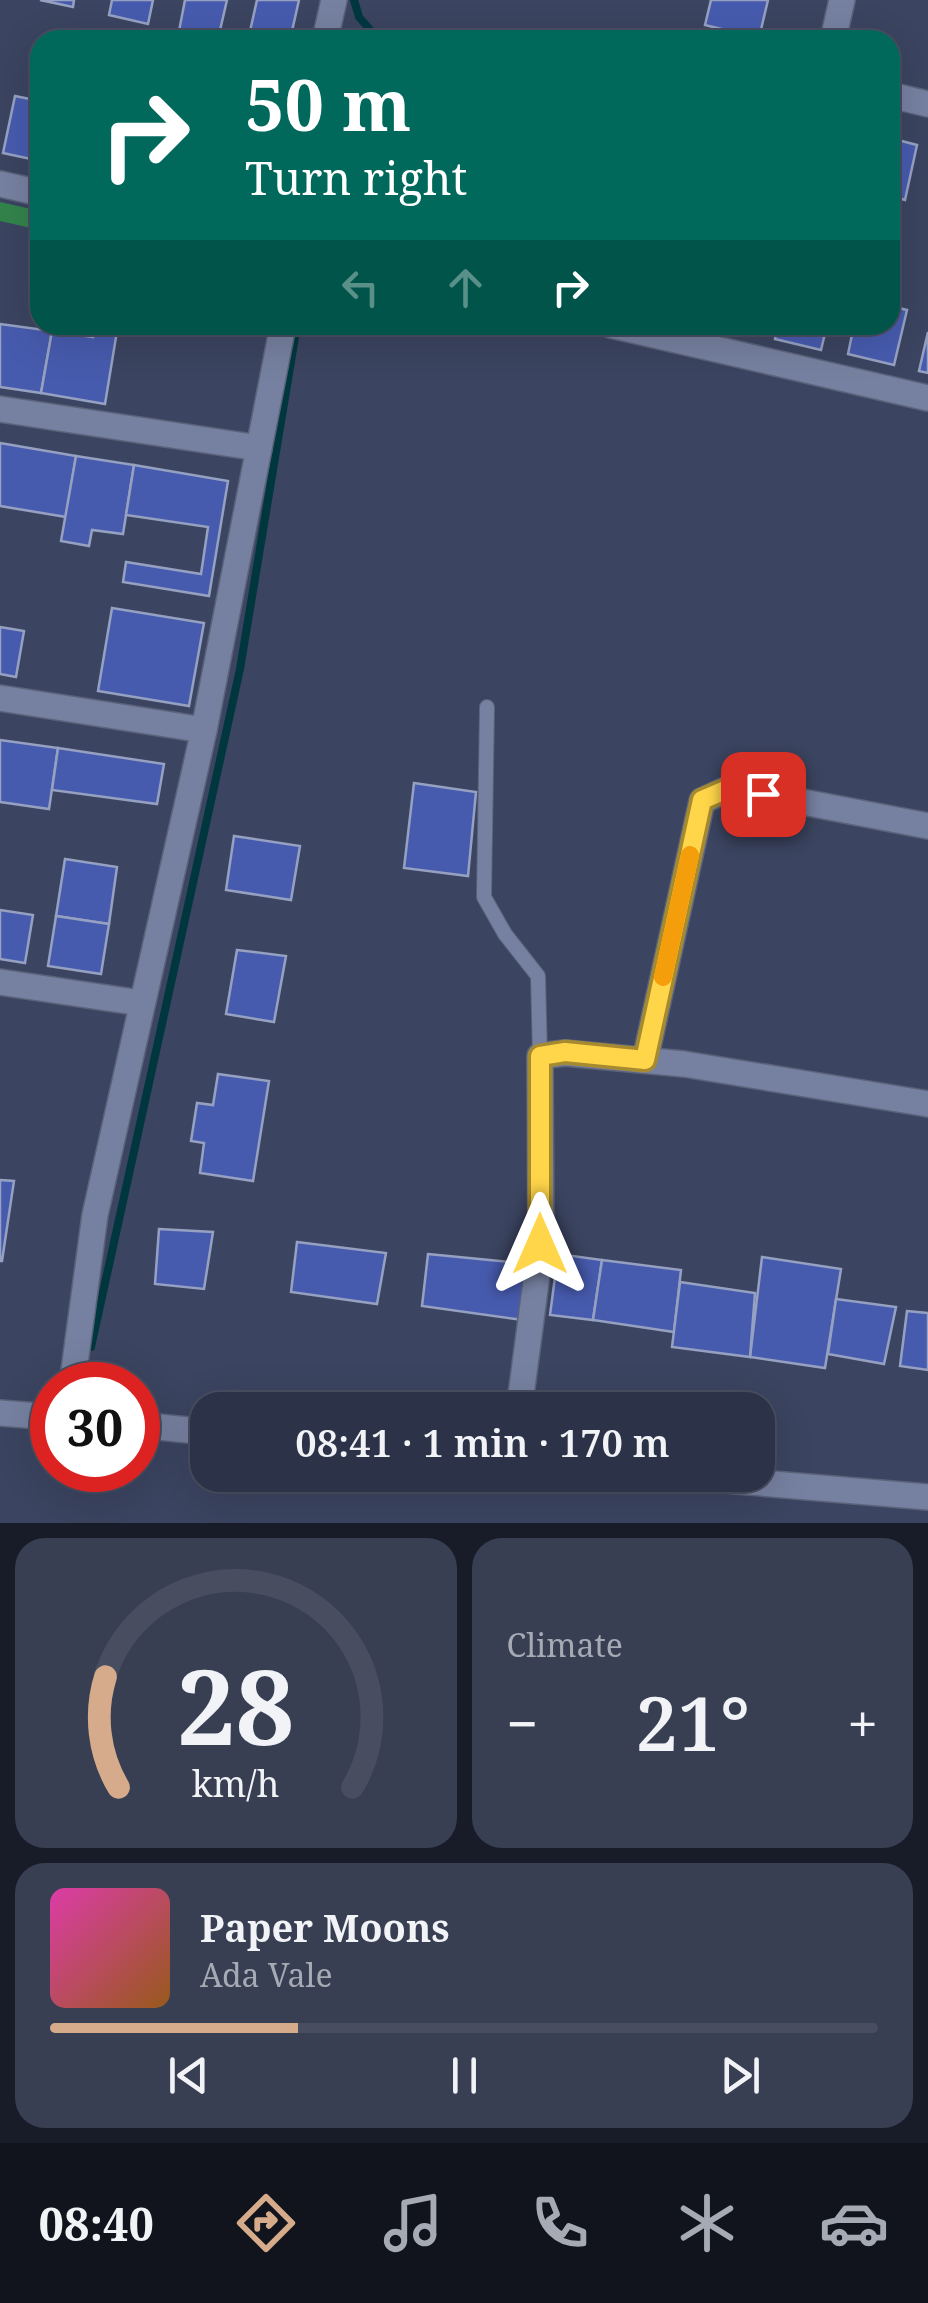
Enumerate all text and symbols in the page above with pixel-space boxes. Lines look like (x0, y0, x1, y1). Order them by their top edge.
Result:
text: 50 m (245, 56, 411, 152)
icon: right (80, 70, 210, 200)
text: Turn right (245, 147, 467, 208)
icon: left (333, 260, 388, 315)
icon: ahead (438, 260, 493, 315)
icon: right (543, 260, 598, 315)
pin (721, 752, 806, 837)
icon: arrive (736, 767, 791, 822)
position arrow (488, 1192, 592, 1296)
speed limit sign: 30 (30, 1362, 160, 1492)
text: 08:41 · 1 min · 170 m (295, 1416, 670, 1468)
text: Climate (507, 1623, 623, 1666)
text: 28 (177, 1634, 295, 1775)
text: 21° (636, 1671, 750, 1773)
text: − (507, 1685, 538, 1760)
text: + (847, 1685, 878, 1760)
text: km/h (192, 1759, 280, 1807)
text: Paper Moons (200, 1901, 450, 1953)
text: Ada Vale (200, 1953, 333, 1996)
icon: previous (161, 2048, 216, 2103)
icon: pause (437, 2048, 492, 2103)
icon: next (713, 2048, 768, 2103)
icon: directions (231, 2188, 301, 2258)
icon: music (378, 2188, 448, 2258)
icon: phone (525, 2188, 595, 2258)
icon: climate (672, 2188, 742, 2258)
icon: car (819, 2188, 889, 2258)
text: 08:40 (39, 2193, 154, 2254)

